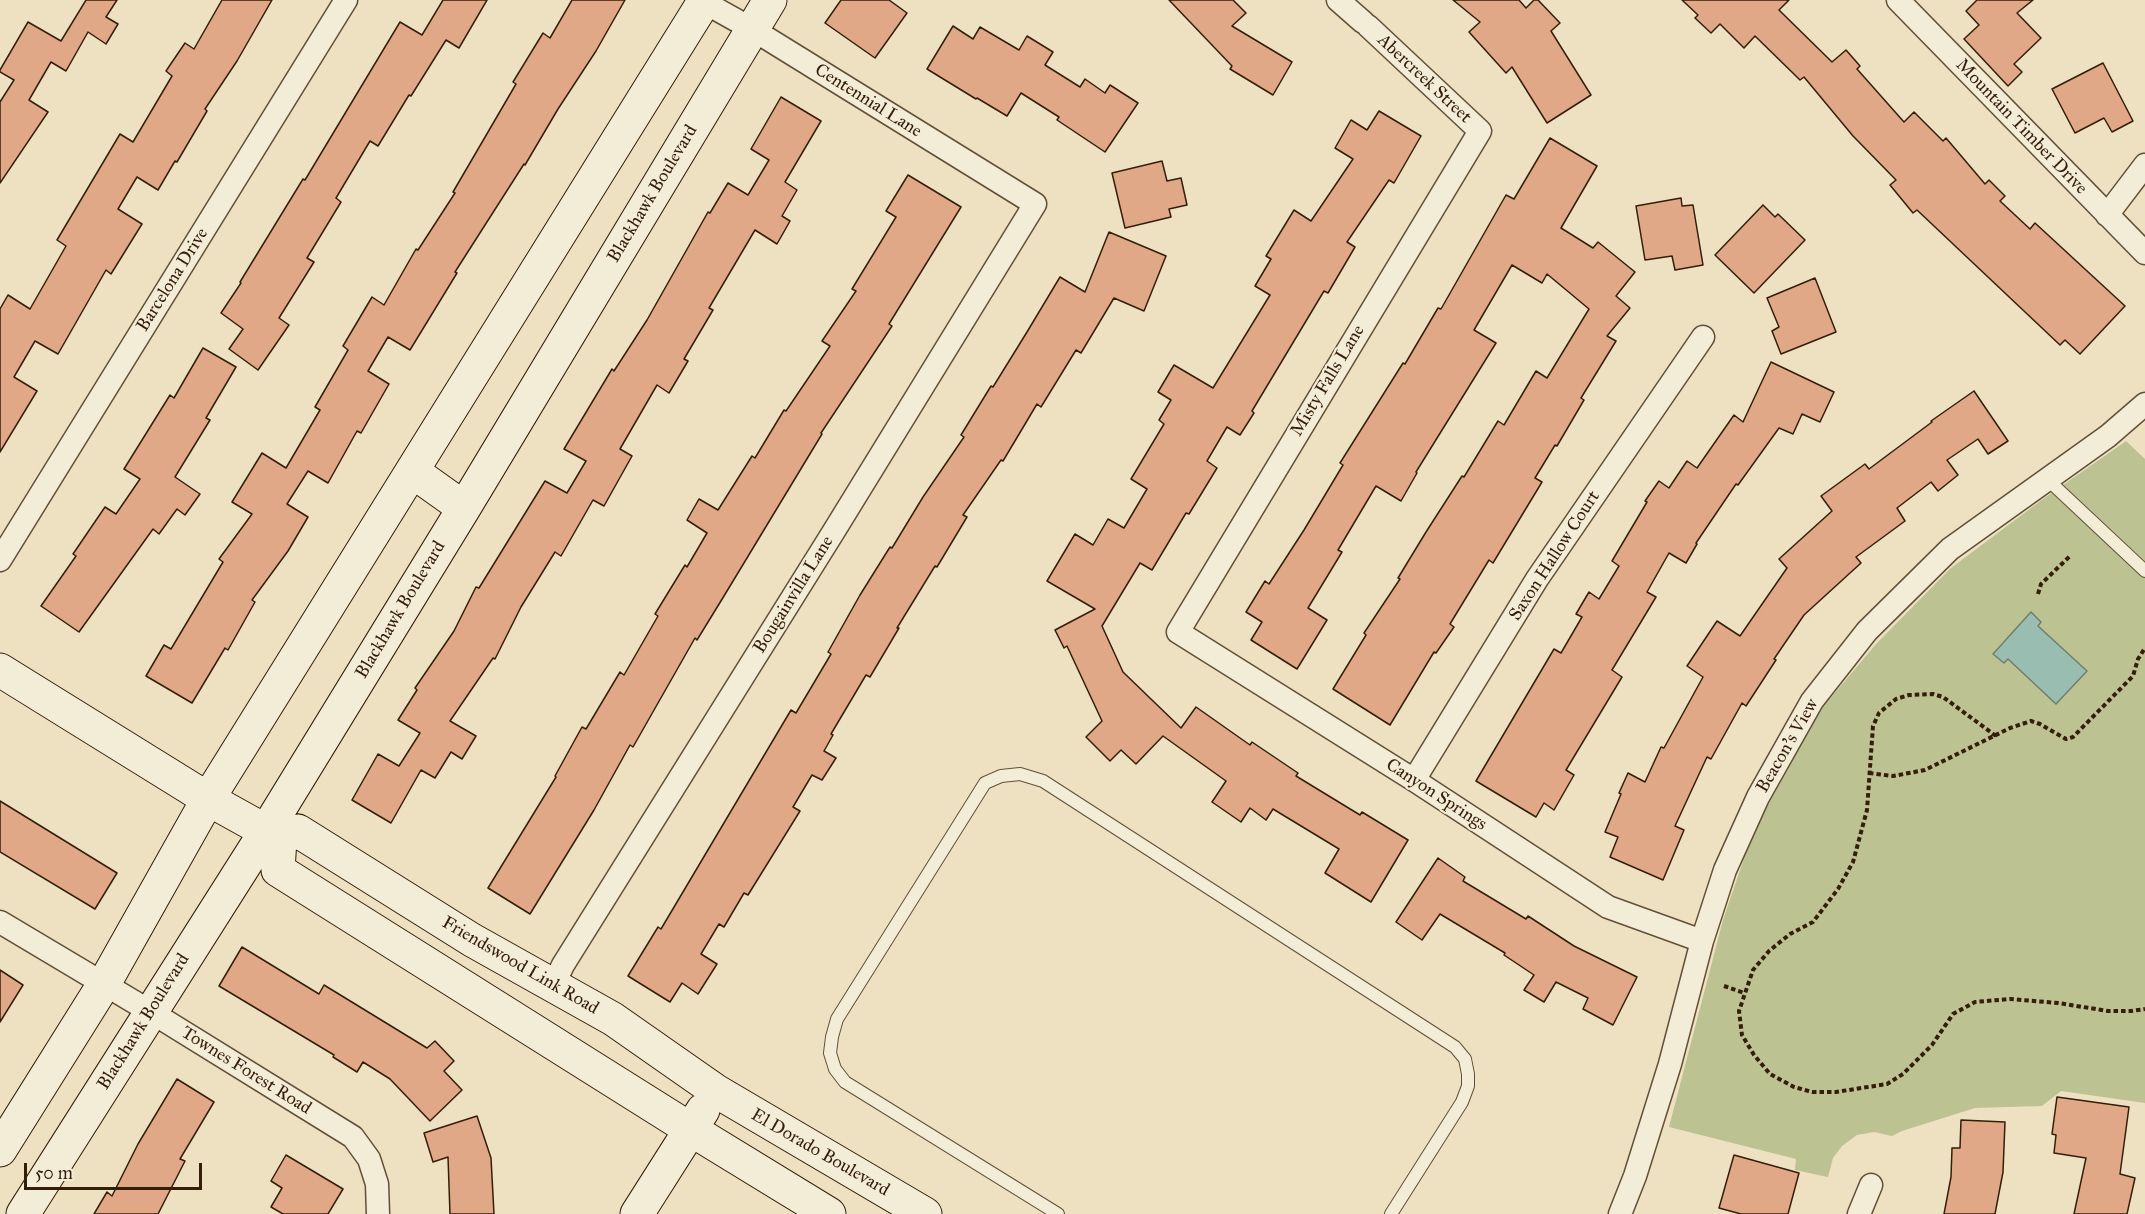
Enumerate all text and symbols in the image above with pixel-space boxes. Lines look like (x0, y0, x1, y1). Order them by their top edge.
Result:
street label: Abercreek Street (1372, 30, 1476, 128)
street label: Mountain Timber Drive (1951, 55, 2091, 199)
street label: Centennial Lane (810, 59, 926, 143)
street label: Blackhawk Boulevard (603, 121, 703, 267)
street label: Barcelona Drive (133, 224, 213, 336)
street label: Misty Falls Lane (1286, 321, 1370, 441)
street label: Saxon Hallow Court (1505, 487, 1605, 625)
street label: Bougainvilla Lane (749, 532, 839, 658)
street label: Blackhawk Boulevard (351, 537, 451, 683)
street label: Beacon's View (1752, 695, 1824, 797)
street label: Canyon Springs (1381, 754, 1491, 836)
street label: Friendswood Link Road (438, 912, 602, 1020)
street label: Blackhawk Boulevard (93, 950, 195, 1094)
street label: Townes Forest Road (177, 1022, 315, 1120)
street label: El Dorado Boulevard (747, 1105, 893, 1201)
scale bar (27, 1151, 206, 1189)
text: 50 m (35, 1162, 73, 1184)

